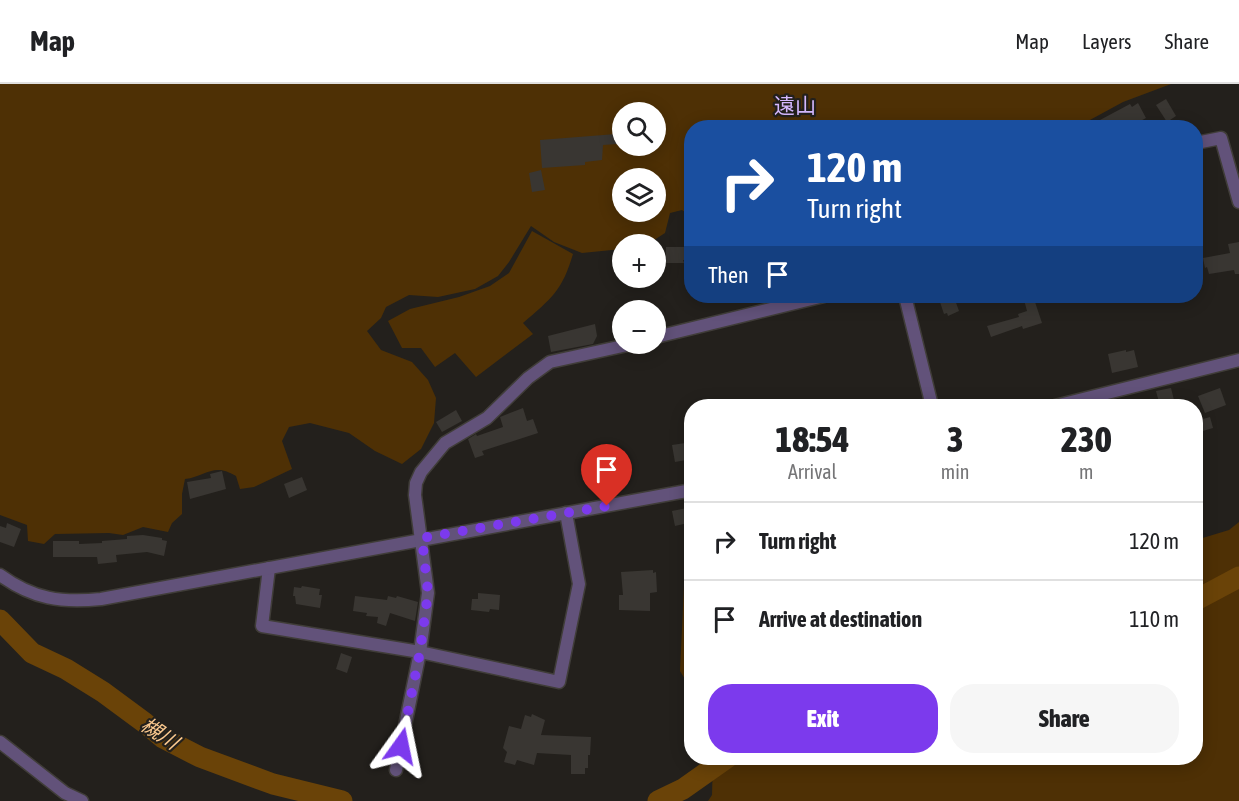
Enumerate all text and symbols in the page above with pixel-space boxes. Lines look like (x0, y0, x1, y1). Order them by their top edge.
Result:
text: Map (30, 25, 75, 57)
text: Map (1015, 29, 1049, 53)
text: Layers (1082, 29, 1132, 53)
text: Share (1165, 29, 1209, 53)
district label: 遠山 (774, 93, 816, 117)
map controls (612, 102, 666, 354)
button: search (612, 102, 666, 156)
text: 120 m (807, 143, 902, 191)
icon: right (708, 144, 786, 222)
button: layers (612, 168, 666, 222)
text: Turn right (807, 193, 902, 224)
button: + (612, 234, 666, 288)
icon: arrive (761, 258, 794, 291)
text: Then (708, 262, 749, 288)
button: − (612, 300, 666, 354)
text: 18:54 (775, 418, 849, 460)
text: 3 (947, 418, 964, 460)
text: 230 (1061, 418, 1112, 460)
pin (581, 444, 632, 506)
icon: arrive (590, 453, 623, 486)
text: Arrival (788, 460, 837, 483)
text: min (941, 460, 970, 483)
text: m (1079, 460, 1093, 483)
icon: right (708, 525, 741, 558)
text: Turn right (759, 528, 836, 554)
text: 120 m (1129, 528, 1179, 554)
icon: arrive (708, 603, 741, 636)
text: Arrive at destination (759, 606, 922, 632)
text: 110 m (1129, 606, 1179, 632)
button: Exit (708, 684, 938, 753)
button: Share (950, 684, 1179, 753)
water label: 槻川 (137, 712, 185, 755)
position arrow (369, 714, 433, 778)

